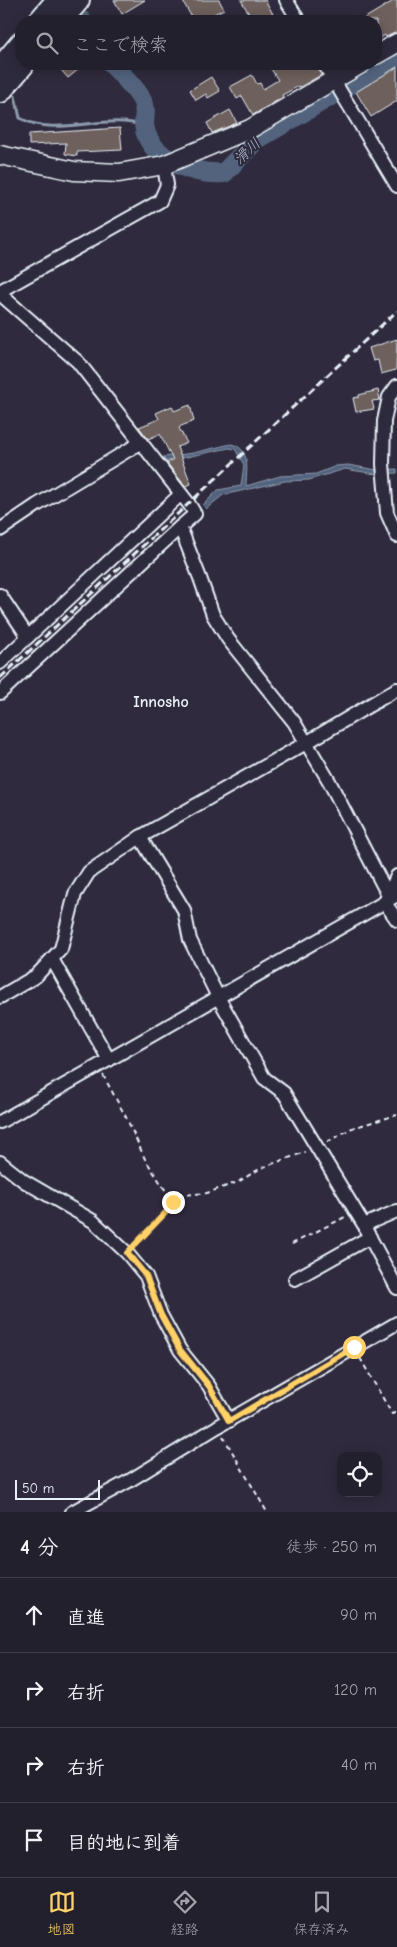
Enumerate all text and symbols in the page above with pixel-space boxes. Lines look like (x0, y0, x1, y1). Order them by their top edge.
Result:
search box (15, 15, 382, 70)
icon: search (33, 29, 61, 57)
text: ここで検索 (73, 34, 168, 56)
water label: 滑川 (230, 134, 264, 168)
district label: Innosho (133, 693, 189, 711)
route end (162, 1191, 185, 1214)
route start (343, 1336, 366, 1359)
map controls (337, 1452, 382, 1497)
button: locate (337, 1452, 382, 1497)
scale bar (15, 1477, 100, 1500)
text: 50 m (22, 1480, 54, 1497)
text: 4 分 (20, 1535, 58, 1559)
text: 徒歩 · 250 m (286, 1538, 377, 1556)
icon: ahead (20, 1601, 48, 1629)
text: 90 m (340, 1606, 377, 1624)
text: 直進 (67, 1607, 105, 1629)
icon: right (20, 1676, 48, 1704)
text: 120 m (334, 1681, 377, 1699)
text: 右折 (67, 1682, 105, 1704)
icon: right (20, 1751, 48, 1779)
text: 40 m (341, 1756, 377, 1774)
text: 右折 (67, 1757, 105, 1779)
icon: arrive (20, 1826, 48, 1854)
text: 目的地に到着 (67, 1832, 181, 1854)
tab: 地図 (48, 1888, 76, 1938)
tab: 経路 (171, 1888, 199, 1938)
tab: 保存済み (294, 1888, 350, 1938)

